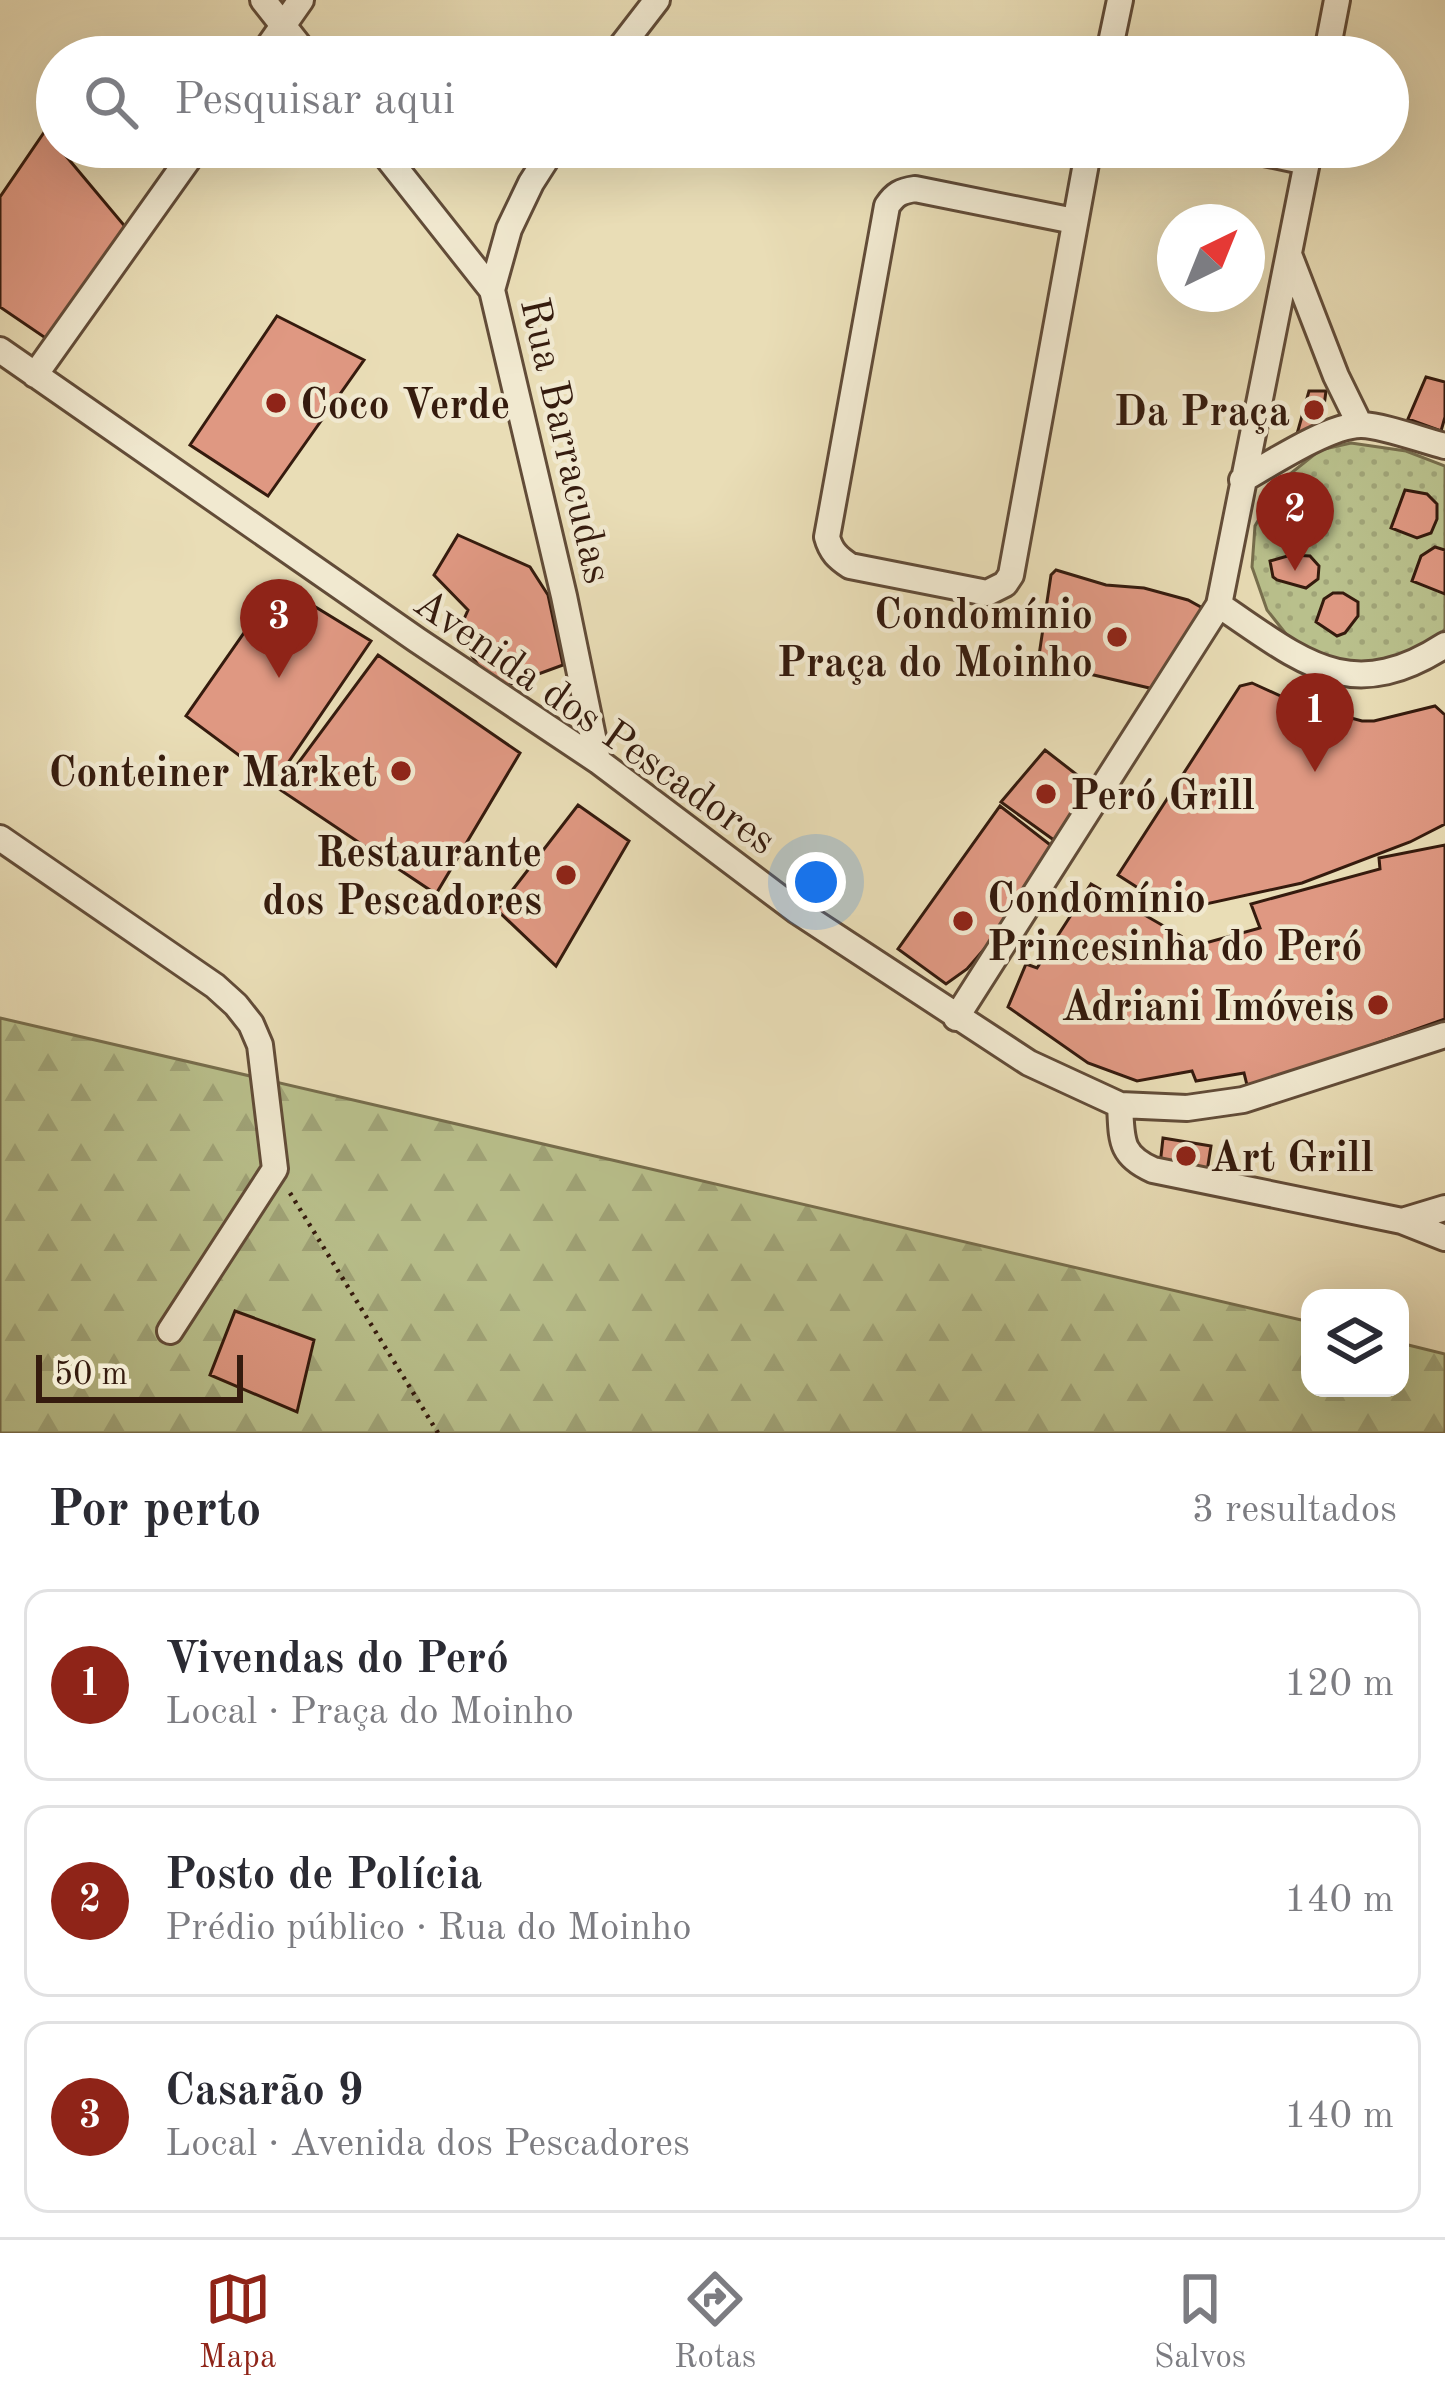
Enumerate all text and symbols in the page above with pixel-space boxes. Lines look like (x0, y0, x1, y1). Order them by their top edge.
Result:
search box (36, 36, 1409, 168)
icon: search (78, 69, 144, 135)
text: Pesquisar aqui (174, 79, 455, 124)
north arrow (1157, 204, 1265, 312)
street label: Rua Barracudas (511, 294, 617, 588)
place label: Coco Verde (300, 386, 510, 428)
marker: Coco Verde (263, 390, 289, 416)
place label: Da Praça (1114, 393, 1290, 435)
marker: Da Praça (1301, 397, 1327, 423)
pin: 2 (1256, 472, 1334, 571)
pin: 3 (240, 579, 318, 678)
street label: Avenida dos Pescadores (405, 583, 782, 864)
place label: Condomínio Praça do Moinho (777, 596, 1093, 686)
marker: Condomínio Praça do Moinho (1104, 624, 1130, 650)
pin: 1 (1276, 673, 1354, 772)
place label: Conteiner Market (48, 754, 377, 796)
marker: Conteiner Market (388, 758, 414, 784)
place label: Peró Grill (1070, 777, 1255, 819)
marker: Peró Grill (1033, 781, 1059, 807)
place label: Restaurante dos Pescadores (262, 834, 542, 924)
your location (786, 852, 846, 912)
marker: Restaurante dos Pescadores (553, 862, 579, 888)
place label: Condomínio Princesinha do Peró (987, 880, 1362, 970)
marker: Condomínio Princesinha do Peró (950, 908, 976, 934)
place label: Adriani Imóveis (1061, 988, 1354, 1030)
marker: Adriani Imóveis (1365, 992, 1391, 1018)
place label: Art Grill (1210, 1139, 1374, 1181)
marker: Art Grill (1173, 1143, 1199, 1169)
map controls (1301, 1289, 1409, 1397)
button: layers (1301, 1289, 1409, 1397)
scale bar (36, 1349, 243, 1402)
text: 50 m (54, 1359, 128, 1392)
text: Por perto (48, 1486, 262, 1537)
text: 3 resultados (1192, 1491, 1397, 1530)
text: Vivendas do Peró (165, 1638, 509, 1683)
text: 1 (79, 1665, 101, 1704)
text: 120 m (1284, 1665, 1394, 1704)
text: Local · Praça do Moinho (165, 1693, 574, 1732)
text: Posto de Polícia (165, 1854, 482, 1899)
text: 2 (79, 1881, 101, 1920)
text: 140 m (1284, 1881, 1394, 1920)
text: Prédio público · Rua do Moinho (165, 1909, 692, 1948)
text: Casarão 9 (165, 2070, 364, 2115)
text: 3 (79, 2097, 101, 2136)
text: 140 m (1284, 2097, 1394, 2136)
text: Local · Avenida dos Pescadores (165, 2125, 690, 2164)
tab: Mapa (199, 2266, 276, 2379)
tab: Rotas (674, 2266, 756, 2379)
tab: Salvos (1154, 2266, 1246, 2379)

